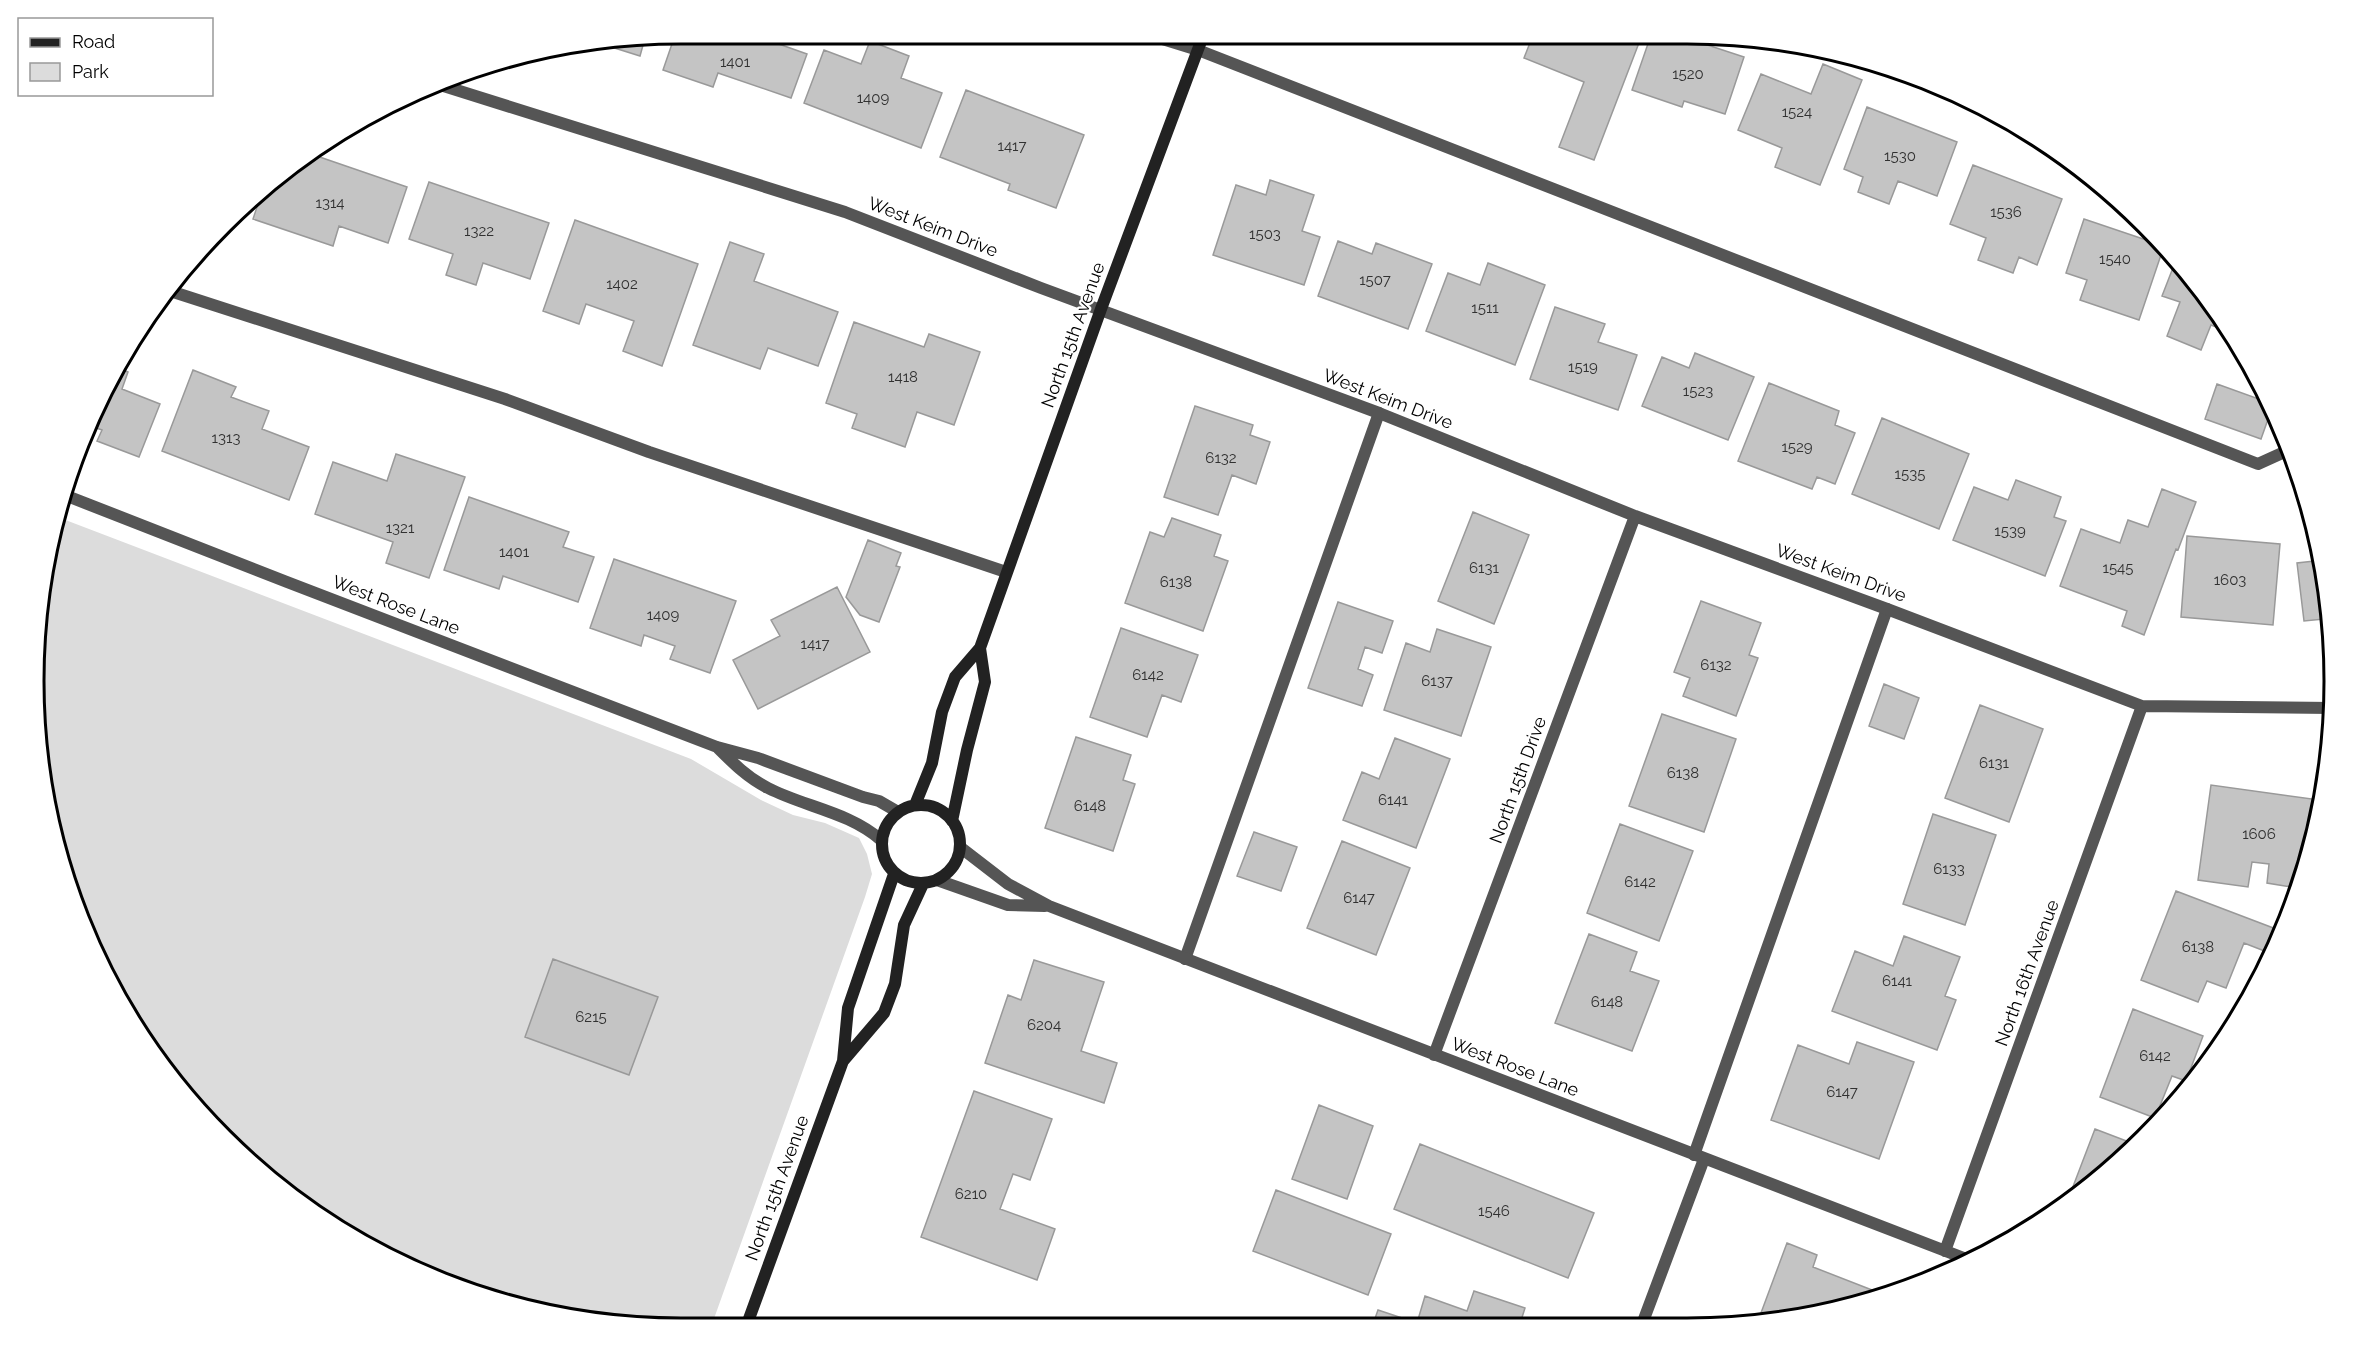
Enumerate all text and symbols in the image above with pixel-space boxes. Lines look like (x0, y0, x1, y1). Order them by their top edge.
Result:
legend (18, 18, 213, 96)
text: Road (72, 31, 115, 52)
house number: 1401 (720, 53, 751, 71)
text: Park (72, 61, 109, 82)
house number: 1520 (1672, 65, 1704, 83)
house number: 1409 (857, 89, 889, 107)
house number: 1524 (1782, 103, 1812, 121)
house number: 1417 (998, 137, 1026, 155)
house number: 1530 (1884, 147, 1916, 165)
street label: West Keim Drive (865, 192, 1001, 261)
house number: 1314 (315, 194, 345, 212)
house number: 1536 (1990, 203, 2022, 221)
house number: 1322 (464, 222, 494, 240)
house number: 1503 (1249, 225, 1281, 243)
house number: 1540 (2099, 250, 2131, 268)
street label: North 15th Avenue (1036, 259, 1109, 410)
house number: 1507 (1359, 271, 1391, 289)
house number: 1402 (606, 275, 638, 293)
house number: 1511 (1471, 299, 1499, 317)
house number: 1519 (1568, 358, 1598, 376)
street label: West Keim Drive (1320, 364, 1456, 433)
house number: 1418 (888, 368, 918, 386)
house number: 1523 (1683, 382, 1713, 400)
house number: 1313 (212, 429, 240, 447)
house number: 1529 (1781, 438, 1813, 456)
house number: 6132 (1205, 449, 1237, 467)
house number: 1535 (1895, 465, 1925, 483)
house number: 1321 (386, 519, 415, 537)
house number: 1539 (1994, 522, 2026, 540)
street label: West Keim Drive (1773, 539, 1910, 606)
house number: 1401 (499, 543, 530, 561)
house number: 6131 (1469, 559, 1500, 577)
house number: 1545 (2103, 559, 2133, 577)
street label: West Rose Lane (329, 571, 463, 639)
house number: 1603 (2214, 571, 2246, 589)
house number: 6138 (1160, 573, 1192, 591)
house number: 1409 (647, 606, 679, 624)
house number: 1417 (801, 635, 829, 653)
house number: 6132 (1700, 656, 1732, 674)
house number: 6142 (1132, 666, 1164, 684)
house number: 6137 (1421, 672, 1453, 690)
street label: North 15th Drive (1485, 713, 1550, 846)
house number: 6131 (1979, 754, 2010, 772)
house number: 6138 (1667, 764, 1699, 782)
house number: 6141 (1378, 791, 1409, 809)
house number: 6148 (1074, 797, 1106, 815)
house number: 1606 (2242, 825, 2276, 843)
house number: 6133 (1933, 860, 1965, 878)
house number: 6142 (1624, 873, 1656, 891)
house number: 6147 (1343, 889, 1375, 907)
street label: North 16th Avenue (1990, 896, 2063, 1049)
house number: 6138 (2182, 938, 2214, 956)
house number: 6141 (1882, 972, 1913, 990)
house number: 6148 (1591, 993, 1623, 1011)
house number: 6215 (575, 1008, 607, 1026)
house number: 6204 (1027, 1016, 1061, 1034)
street label: West Rose Lane (1448, 1033, 1582, 1101)
house number: 6142 (2139, 1047, 2171, 1065)
house number: 6147 (1826, 1083, 1858, 1101)
street label: North 15th Avenue (740, 1112, 813, 1263)
house number: 6210 (955, 1185, 987, 1203)
house number: 1546 (1478, 1202, 1510, 1220)

